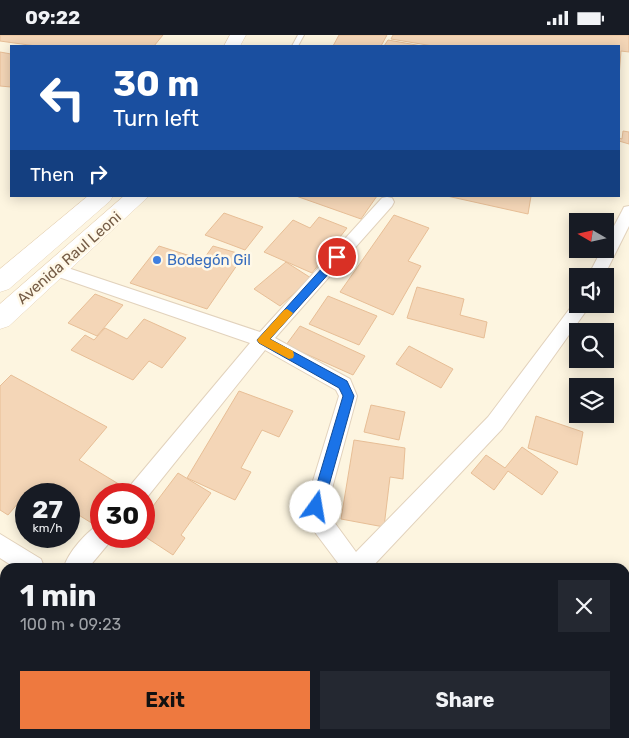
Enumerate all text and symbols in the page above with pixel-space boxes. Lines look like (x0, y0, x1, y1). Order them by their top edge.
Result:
text: 09:22 (25, 6, 80, 29)
text: 30 m (113, 63, 199, 105)
icon: left (30, 65, 95, 130)
text: Turn left (113, 105, 199, 132)
icon: right (84, 160, 112, 188)
text: Then (30, 163, 74, 186)
street label: Avenida Raul Leoni (13, 208, 125, 308)
north arrow (569, 213, 614, 257)
map controls (569, 213, 614, 423)
pin (316, 236, 358, 278)
icon: arrive (323, 243, 351, 271)
place label: Bodegón Gil (167, 251, 251, 269)
marker: Bodegón Gil (151, 254, 163, 266)
button: sound (569, 268, 614, 313)
button: search (569, 323, 614, 368)
button: layers (569, 378, 614, 423)
position arrow (289, 480, 341, 532)
speed limit sign: 30 (90, 483, 155, 548)
text: 27 (32, 495, 63, 524)
text: km/h (33, 521, 62, 535)
text: 1 min (20, 578, 97, 614)
button: close (558, 580, 610, 632)
text: 100 m · 09:23 (20, 615, 121, 634)
button: Exit (20, 671, 310, 729)
button: Share (320, 671, 610, 729)

